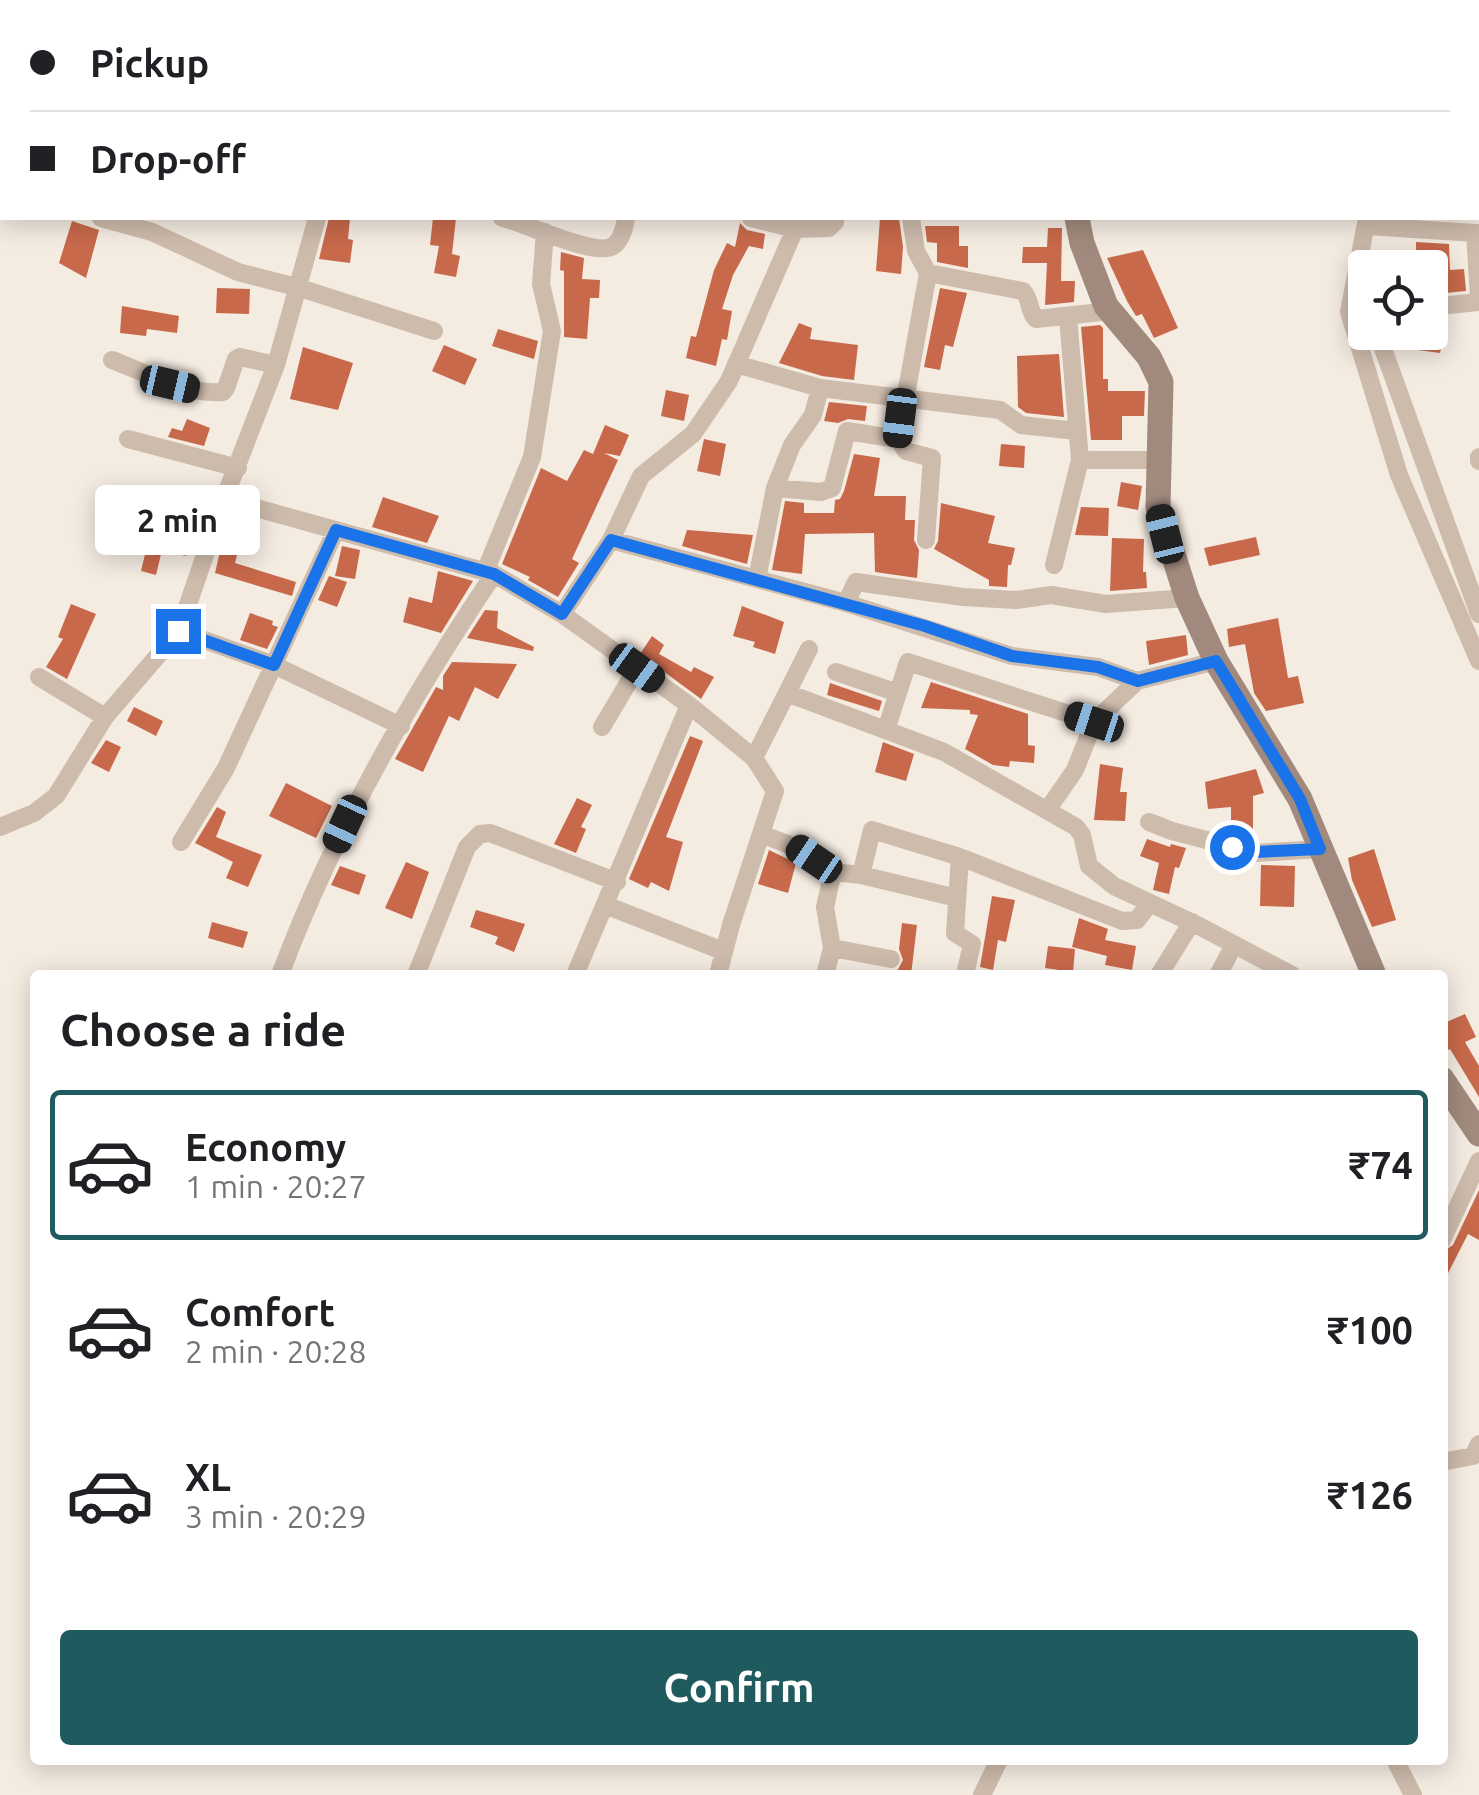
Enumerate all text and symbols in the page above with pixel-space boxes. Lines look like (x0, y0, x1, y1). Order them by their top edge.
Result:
text: Pickup (90, 42, 209, 84)
text: Drop-off (90, 138, 246, 180)
map controls (1348, 250, 1448, 350)
button: locate (1348, 250, 1448, 350)
car (137, 363, 203, 405)
car (881, 386, 919, 450)
callout: 2 min (96, 486, 260, 556)
car (1143, 501, 1187, 567)
text: 2 min (137, 502, 218, 538)
route end (156, 609, 201, 654)
car (604, 638, 670, 698)
car (1061, 698, 1127, 746)
car (319, 790, 371, 858)
route start (1210, 825, 1255, 870)
car (781, 830, 847, 888)
text: Choose a ride (60, 1004, 346, 1055)
icon: car (65, 1120, 155, 1210)
text: Economy (185, 1126, 346, 1168)
text: ₹74 (1349, 1144, 1413, 1186)
text: 1 min · 20:27 (185, 1168, 367, 1204)
icon: car (65, 1285, 155, 1375)
text: Comfort (185, 1291, 335, 1333)
text: ₹100 (1327, 1309, 1413, 1351)
text: 2 min · 20:28 (185, 1333, 367, 1369)
icon: car (65, 1450, 155, 1540)
text: XL (185, 1456, 231, 1498)
text: ₹126 (1327, 1474, 1413, 1516)
text: 3 min · 20:29 (185, 1498, 367, 1534)
button: Confirm (60, 1630, 1418, 1745)

